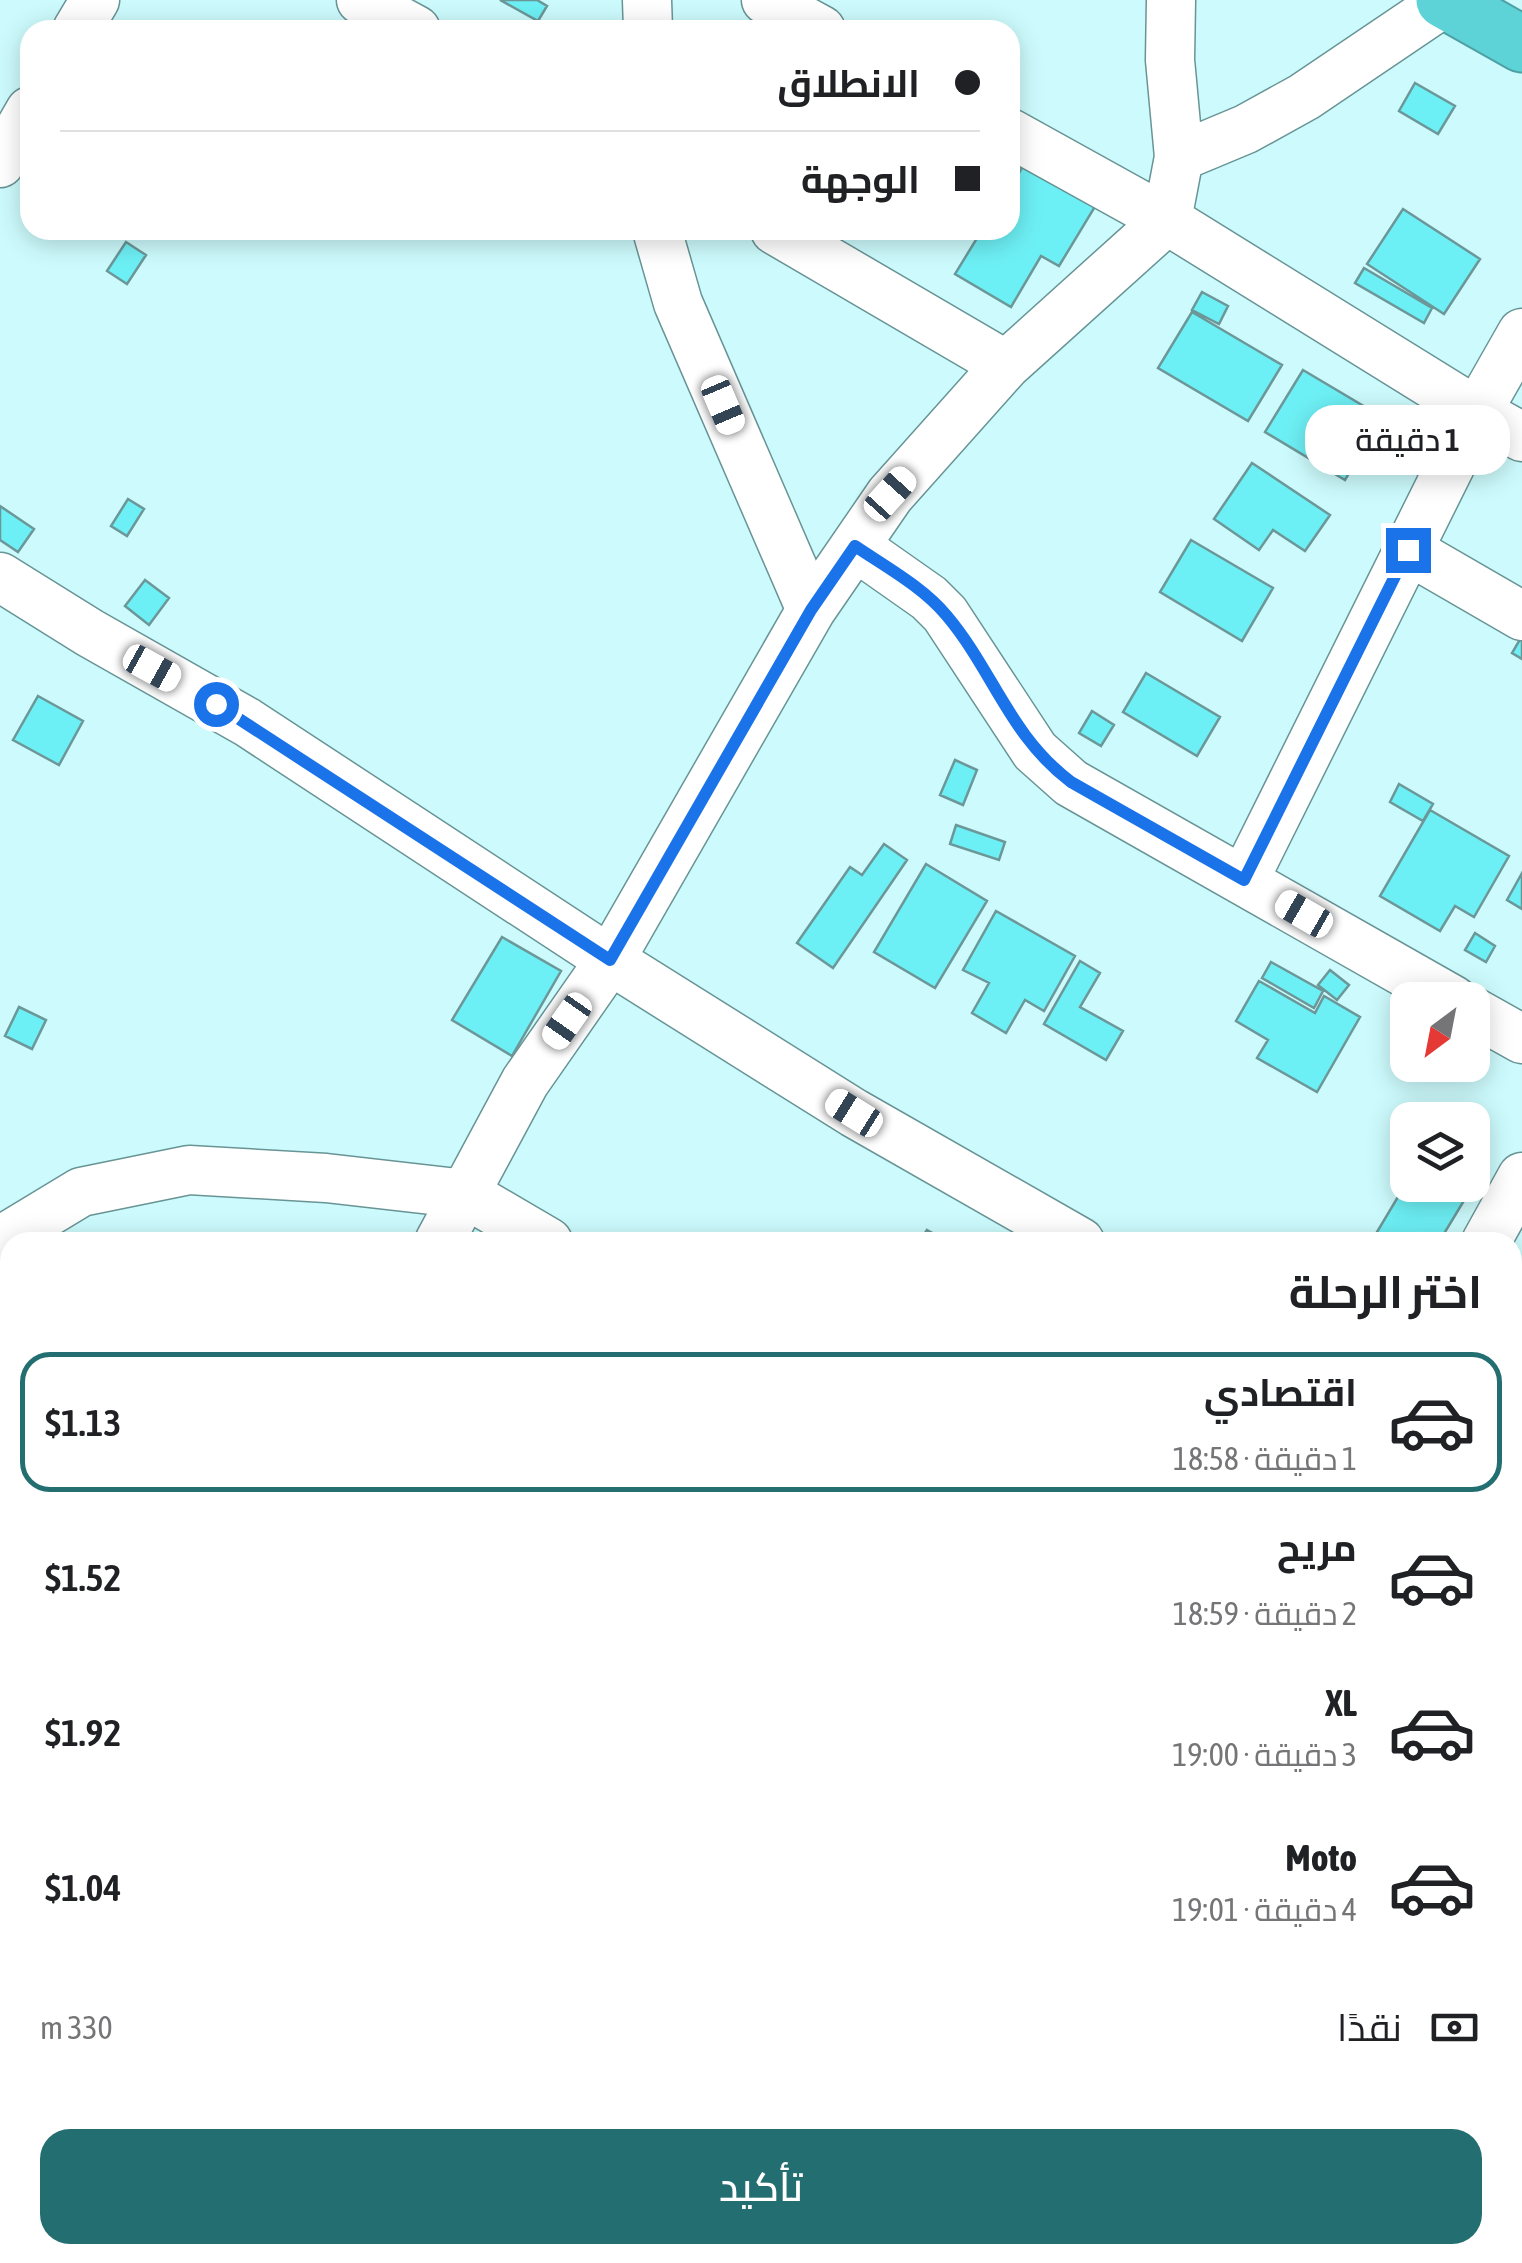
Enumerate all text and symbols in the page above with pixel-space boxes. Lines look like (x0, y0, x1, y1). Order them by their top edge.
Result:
text: الانطلاق (777, 62, 920, 105)
text: الوجهة (801, 158, 920, 201)
car (697, 372, 749, 438)
callout: 1 دقيقة (1306, 405, 1510, 475)
text: 1 دقيقة (1355, 421, 1460, 458)
car (859, 462, 921, 526)
route end (1386, 528, 1431, 573)
car (118, 640, 186, 696)
route start (194, 682, 239, 727)
car (1271, 886, 1337, 942)
north arrow (1390, 982, 1490, 1082)
map controls (1390, 982, 1490, 1202)
car (538, 988, 596, 1054)
car (821, 1084, 887, 1142)
button: layers (1390, 1102, 1490, 1202)
text: اختر الرحلة (1289, 1266, 1482, 1318)
text: اقتصادي (1204, 1371, 1357, 1414)
icon: car (1387, 1377, 1477, 1467)
text: $1.13 (45, 1401, 121, 1444)
text: 1 دقيقة · 18:58 (1173, 1440, 1357, 1477)
text: مريح (1277, 1526, 1357, 1569)
icon: car (1387, 1532, 1477, 1622)
text: $1.52 (45, 1556, 121, 1599)
text: 2 دقيقة · 18:59 (1173, 1595, 1357, 1632)
text: XL (1325, 1681, 1357, 1724)
icon: car (1387, 1687, 1477, 1777)
text: $1.92 (45, 1711, 121, 1754)
text: 3 دقيقة · 19:00 (1172, 1736, 1357, 1773)
text: Moto (1285, 1836, 1357, 1879)
icon: car (1387, 1842, 1477, 1932)
text: $1.04 (45, 1866, 121, 1909)
text: 4 دقيقة · 19:01 (1172, 1891, 1357, 1928)
icon: cash (1427, 2000, 1482, 2055)
text: نقدًا (1337, 2006, 1402, 2049)
text: 330 m (40, 2009, 113, 2046)
button: تأكيد (40, 2129, 1482, 2244)

